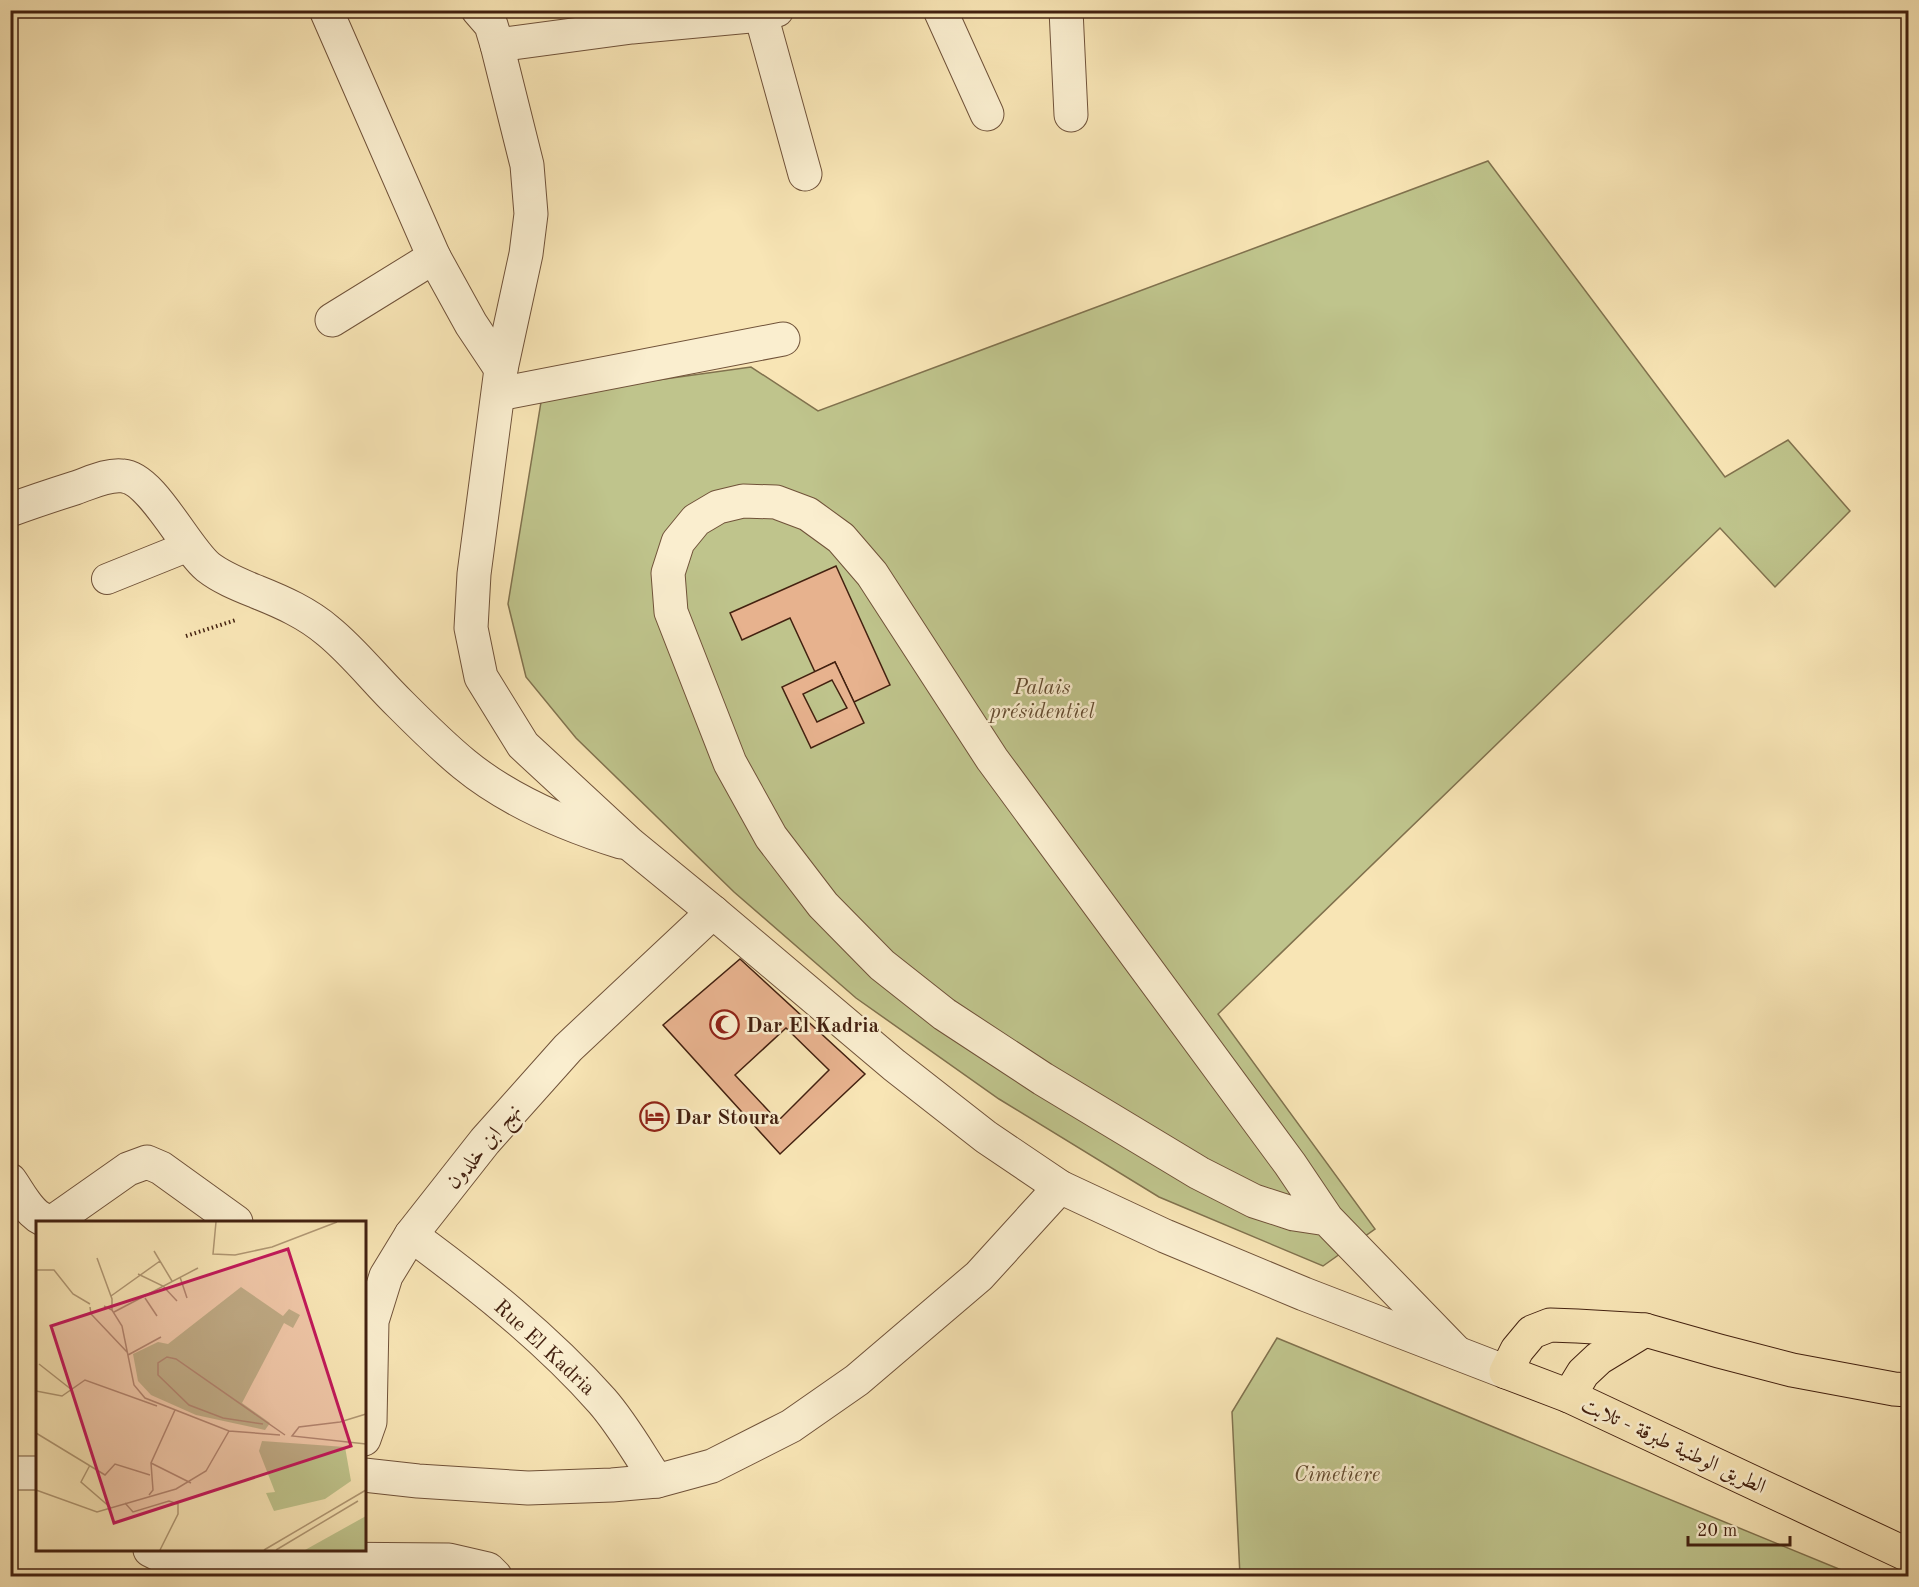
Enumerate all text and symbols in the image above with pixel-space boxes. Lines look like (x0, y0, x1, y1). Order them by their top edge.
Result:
park label: Palais présidentiel (988, 678, 1095, 723)
mosque icon: Dar El Kadria (709, 1009, 741, 1041)
place label: Dar El Kadria (746, 1016, 879, 1037)
street label: نهج ابن خلدون (443, 1100, 531, 1198)
hotel icon: Dar Stoura (638, 1101, 670, 1133)
place label: Dar Stoura (675, 1108, 780, 1129)
inset map (36, 1221, 366, 1551)
street label: Rue El Kadria (489, 1296, 599, 1400)
street label: الطريق الوطنية طبرقة - تلابت (1578, 1394, 1769, 1499)
park label: Cimetiere (1294, 1465, 1380, 1486)
scale bar (1688, 1509, 1790, 1547)
text: 20 m (1697, 1522, 1737, 1540)

